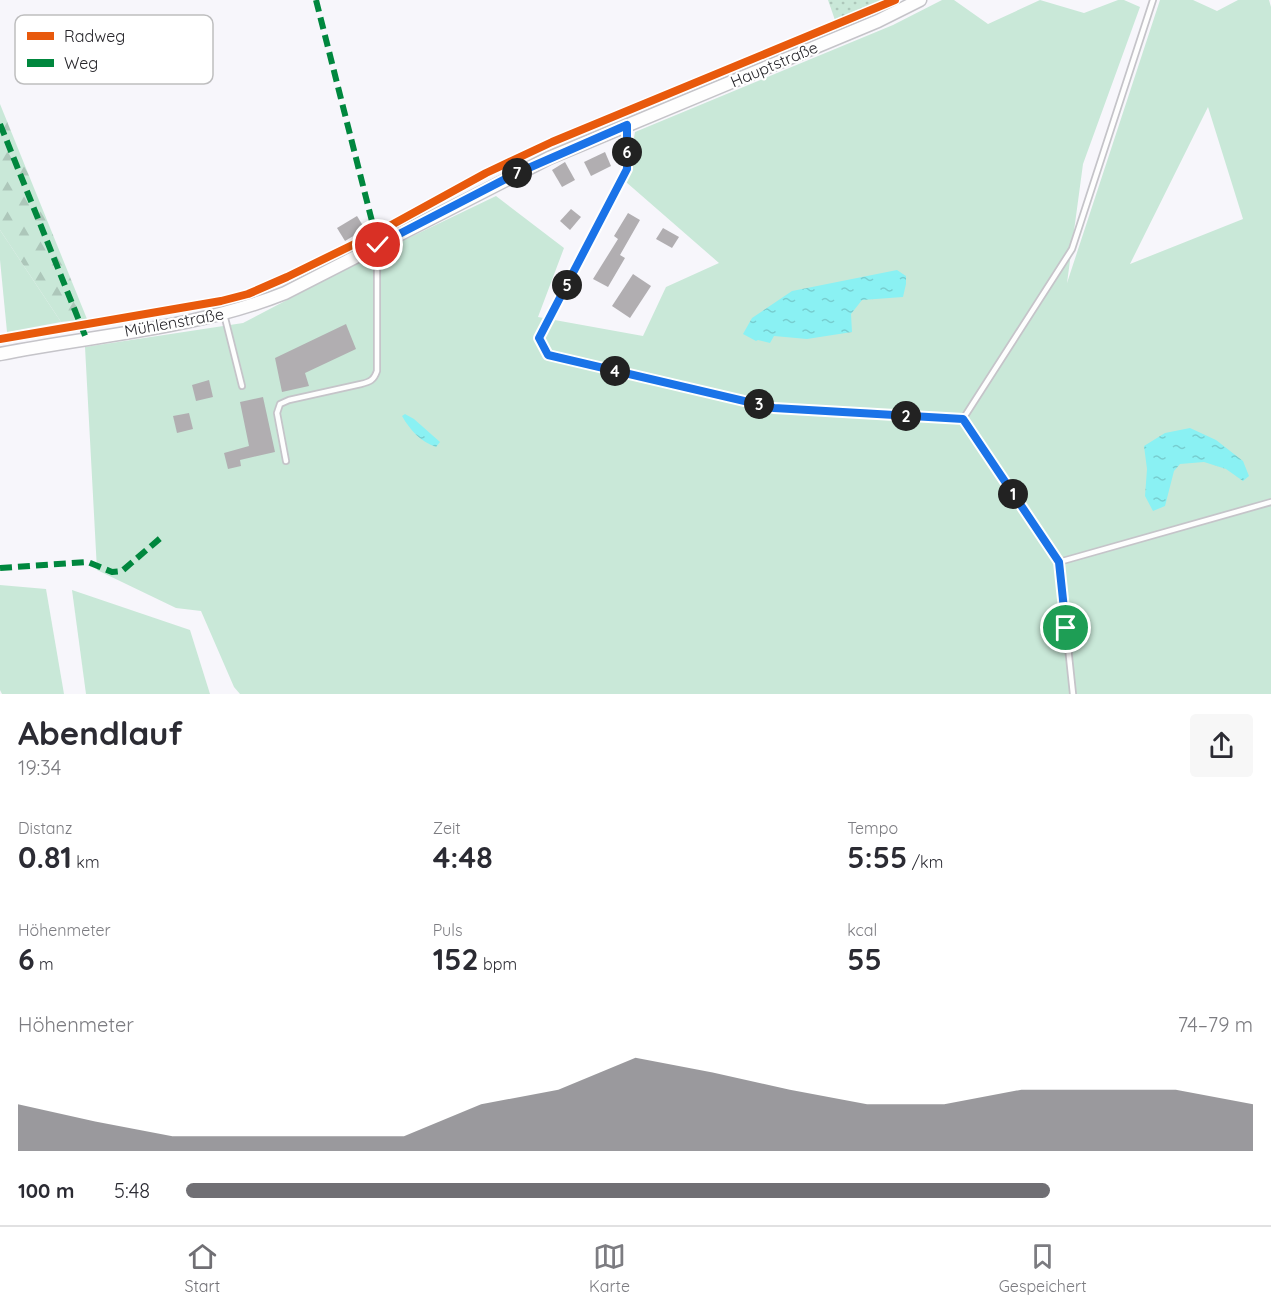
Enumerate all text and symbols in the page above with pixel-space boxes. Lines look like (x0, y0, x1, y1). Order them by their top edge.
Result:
legend (15, 15, 213, 84)
text: Radweg (64, 26, 125, 46)
street label: Hauptstraße (727, 37, 821, 91)
text: Weg (64, 53, 98, 73)
pin: 6 (612, 137, 642, 167)
text: 6 (623, 142, 631, 162)
pin: 7 (502, 158, 532, 188)
text: 7 (513, 163, 521, 183)
pin (352, 219, 403, 270)
icon: check (361, 228, 394, 261)
pin: 5 (552, 270, 582, 300)
text: 5 (562, 275, 572, 295)
street label: Mühlenstraße (123, 303, 225, 341)
pin: 4 (600, 356, 630, 386)
text: 4 (610, 361, 620, 381)
pin: 3 (744, 389, 774, 419)
text: 3 (755, 394, 763, 414)
pin: 2 (891, 401, 921, 431)
text: 2 (901, 406, 911, 426)
pin: 1 (998, 479, 1028, 509)
text: 1 (1010, 484, 1016, 504)
pin (1040, 602, 1091, 653)
icon: arrive (1049, 611, 1082, 644)
text: Abendlauf (18, 712, 183, 753)
button: share (1190, 714, 1253, 777)
text: 19:34 (18, 755, 61, 780)
text: Distanz (18, 818, 72, 838)
text: Zeit (433, 818, 461, 838)
text: Tempo (847, 818, 898, 838)
text: 0.81 (18, 838, 72, 876)
text: 4:48 (433, 838, 493, 876)
text: 5:55 (847, 838, 907, 876)
text: km (72, 852, 100, 872)
text: /km (907, 852, 943, 872)
text: Höhenmeter (18, 920, 111, 940)
text: Puls (433, 920, 462, 940)
text: kcal (847, 920, 877, 940)
text: 6 (18, 940, 35, 978)
text: 152 (433, 940, 479, 978)
text: 55 (847, 940, 882, 978)
text: m (35, 954, 54, 974)
text: bpm (479, 954, 517, 974)
text: Höhenmeter (18, 1012, 134, 1037)
text: 74–79 m (1178, 1012, 1253, 1037)
text: 100 m (18, 1178, 74, 1203)
text: 5:48 (114, 1178, 150, 1203)
tab: Start (184, 1240, 220, 1296)
tab: Karte (589, 1240, 630, 1296)
tab: Gespeichert (999, 1240, 1087, 1296)

